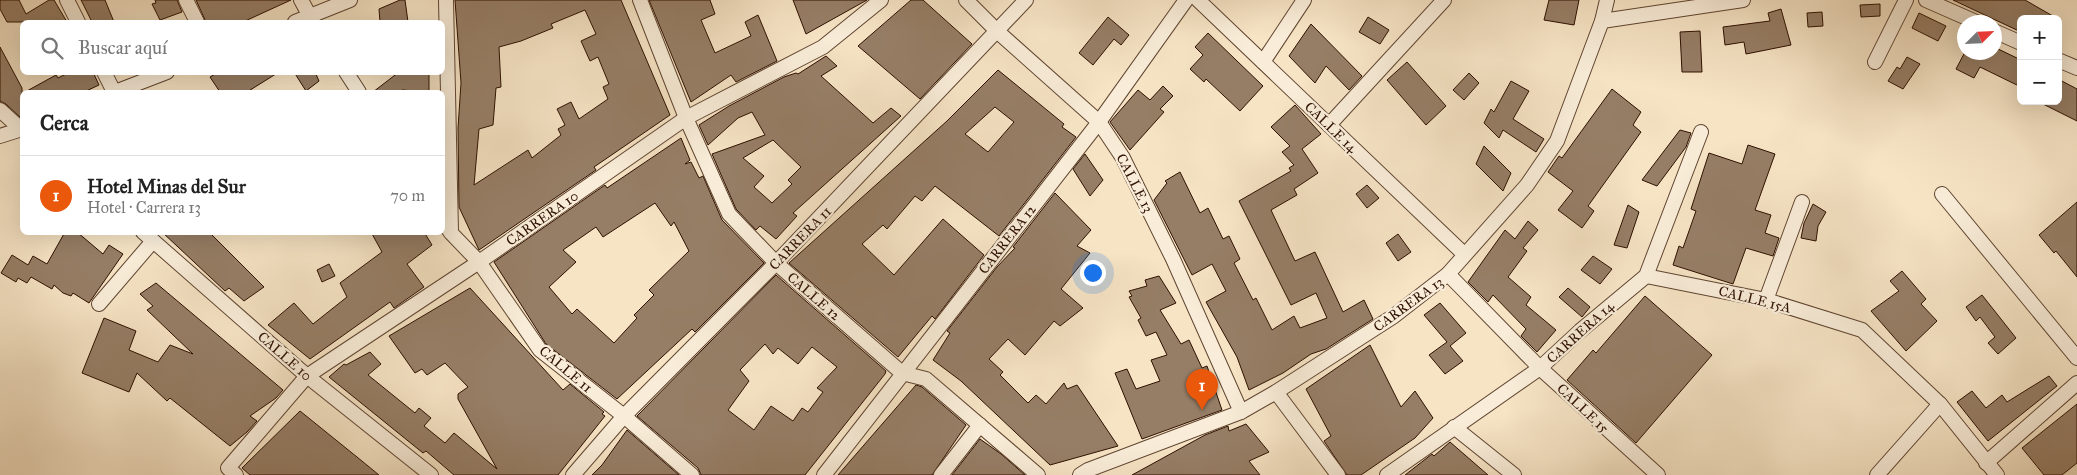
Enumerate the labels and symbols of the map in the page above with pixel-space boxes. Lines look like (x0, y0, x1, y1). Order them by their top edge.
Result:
north arrow (1957, 15, 2002, 60)
street label: CALLE 14 (1301, 98, 1361, 157)
street label: CALLE 13 (1112, 151, 1157, 216)
street label: CARRERA 10 (503, 187, 582, 250)
street label: CARRERA 12 (975, 201, 1040, 277)
street label: CARRERA 11 (766, 203, 835, 274)
your location (1080, 260, 1106, 286)
street label: CALLE 12 (784, 269, 844, 324)
street label: CARRERA 13 (1370, 273, 1447, 335)
street label: CALLE 15A (1717, 282, 1793, 317)
street label: CARRERA 14 (1543, 297, 1618, 367)
street label: CALLE 10 (254, 328, 315, 385)
street label: CALLE 11 (536, 342, 596, 397)
pin: 1 (1186, 369, 1218, 410)
street label: CALLE 15 (1553, 380, 1612, 437)

